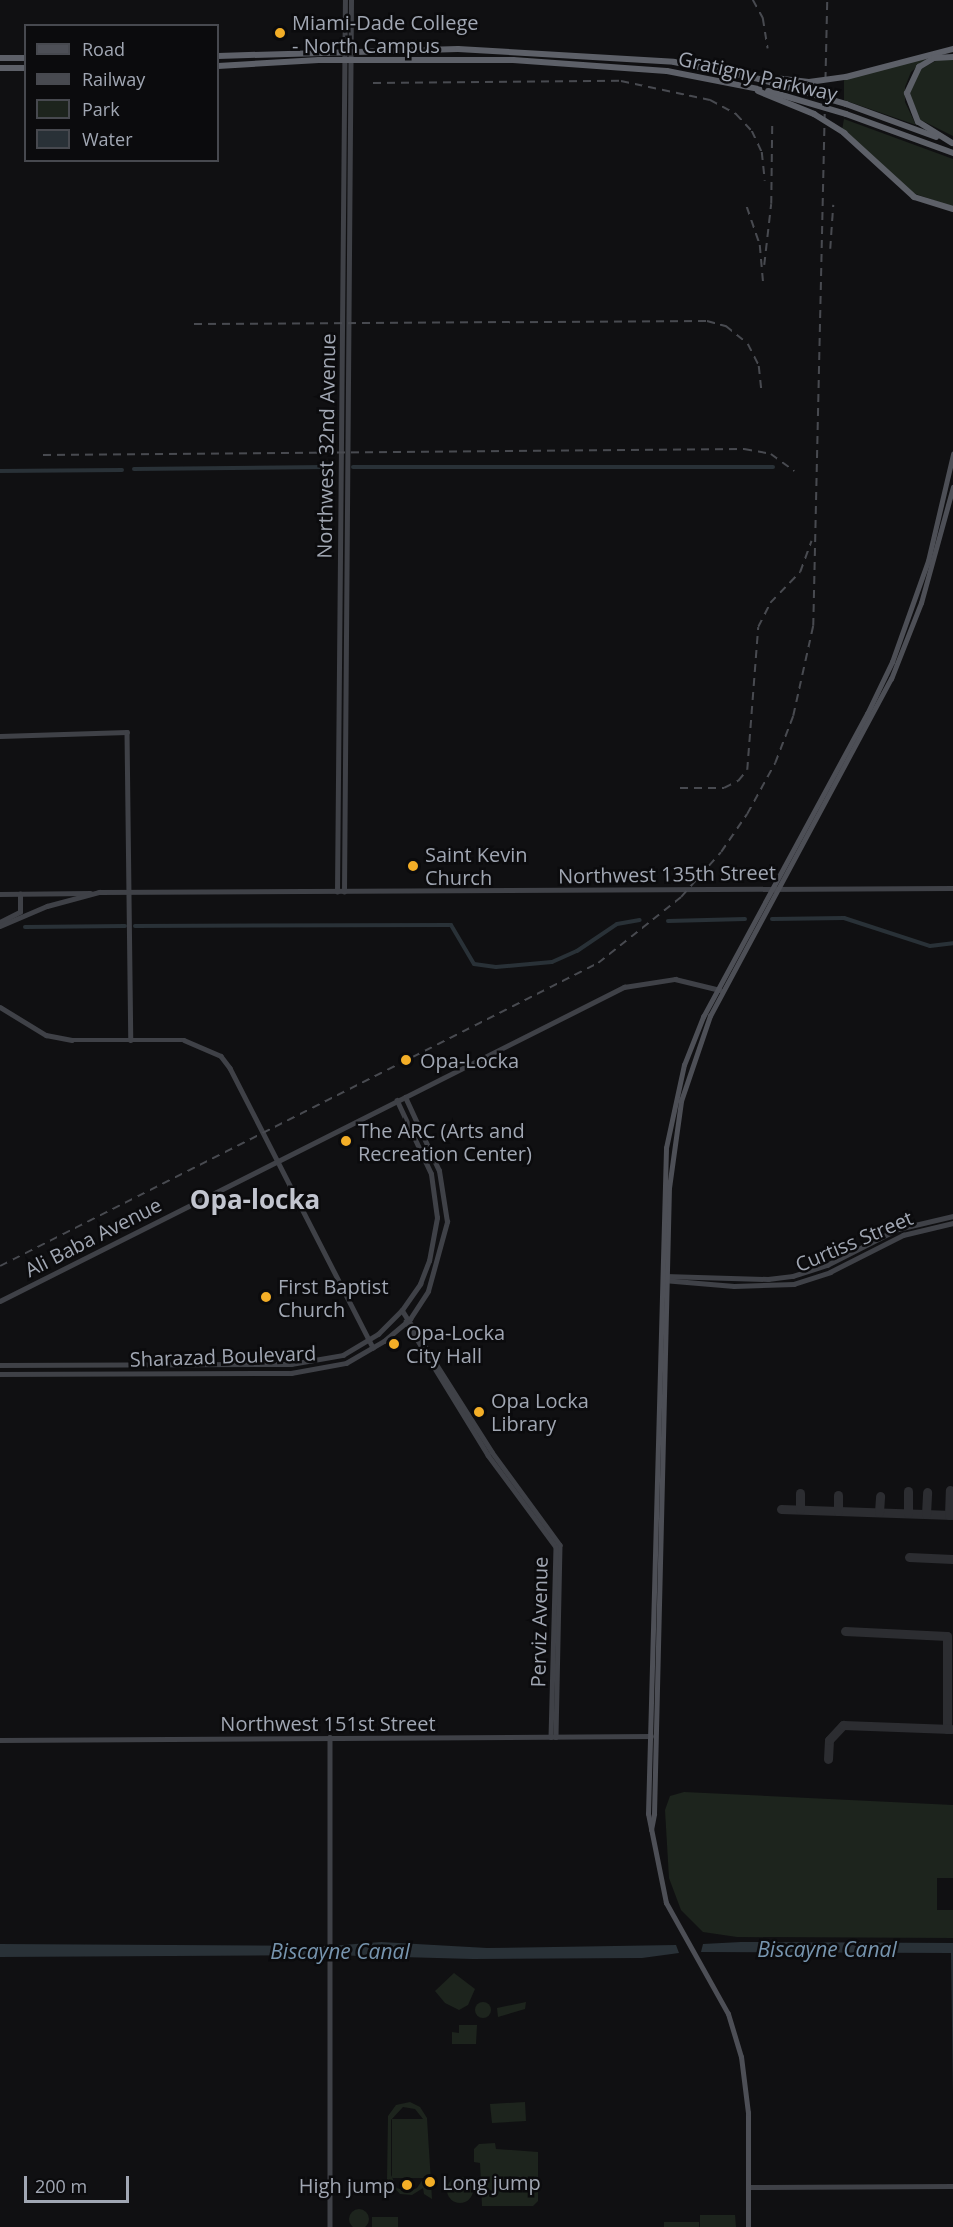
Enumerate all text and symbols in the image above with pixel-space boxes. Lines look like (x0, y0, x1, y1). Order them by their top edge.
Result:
place label: Miami-Dade College - North Campus (292, 10, 478, 57)
legend (24, 24, 219, 162)
marker: Miami-Dade College - North Campus (273, 26, 287, 40)
text: Road (82, 37, 125, 61)
street label: Gratigny Parkway (676, 46, 840, 106)
text: Railway (82, 67, 145, 91)
text: Park (82, 97, 120, 121)
text: Water (82, 127, 133, 151)
street label: Northwest 32nd Avenue (312, 333, 340, 559)
place label: Saint Kevin Church (425, 843, 528, 890)
marker: Saint Kevin Church (406, 859, 420, 873)
street label: Northwest 135th Street (558, 860, 776, 888)
place label: Opa-Locka (420, 1048, 519, 1072)
marker: Opa-Locka (397, 1051, 415, 1069)
place label: The ARC (Arts and Recreation Center) (358, 1118, 532, 1165)
marker: The ARC (Arts and Recreation Center) (339, 1134, 353, 1148)
district label: Opa-locka (190, 1184, 320, 1216)
street label: Ali Baba Avenue (21, 1192, 165, 1282)
street label: Curtiss Street (792, 1205, 916, 1277)
place label: First Baptist Church (278, 1274, 389, 1321)
marker: First Baptist Church (259, 1290, 273, 1304)
place label: Opa-Locka City Hall (406, 1320, 505, 1367)
marker: Opa-Locka City Hall (387, 1337, 401, 1351)
street label: Sharazad Boulevard (129, 1341, 317, 1371)
place label: Opa Locka Library (491, 1388, 589, 1435)
marker: Opa Locka Library (472, 1405, 486, 1419)
street label: Perviz Avenue (526, 1556, 552, 1688)
street label: Northwest 151st Street (220, 1711, 436, 1735)
water label: Biscayne Canal (757, 1936, 897, 1962)
water label: Biscayne Canal (270, 1938, 410, 1964)
scale bar (27, 2164, 132, 2202)
place label: Long jump (442, 2170, 541, 2194)
place label: High jump (299, 2173, 395, 2197)
text: 200 m (35, 2174, 87, 2198)
marker: Long jump (423, 2175, 437, 2189)
marker: High jump (400, 2178, 414, 2192)

